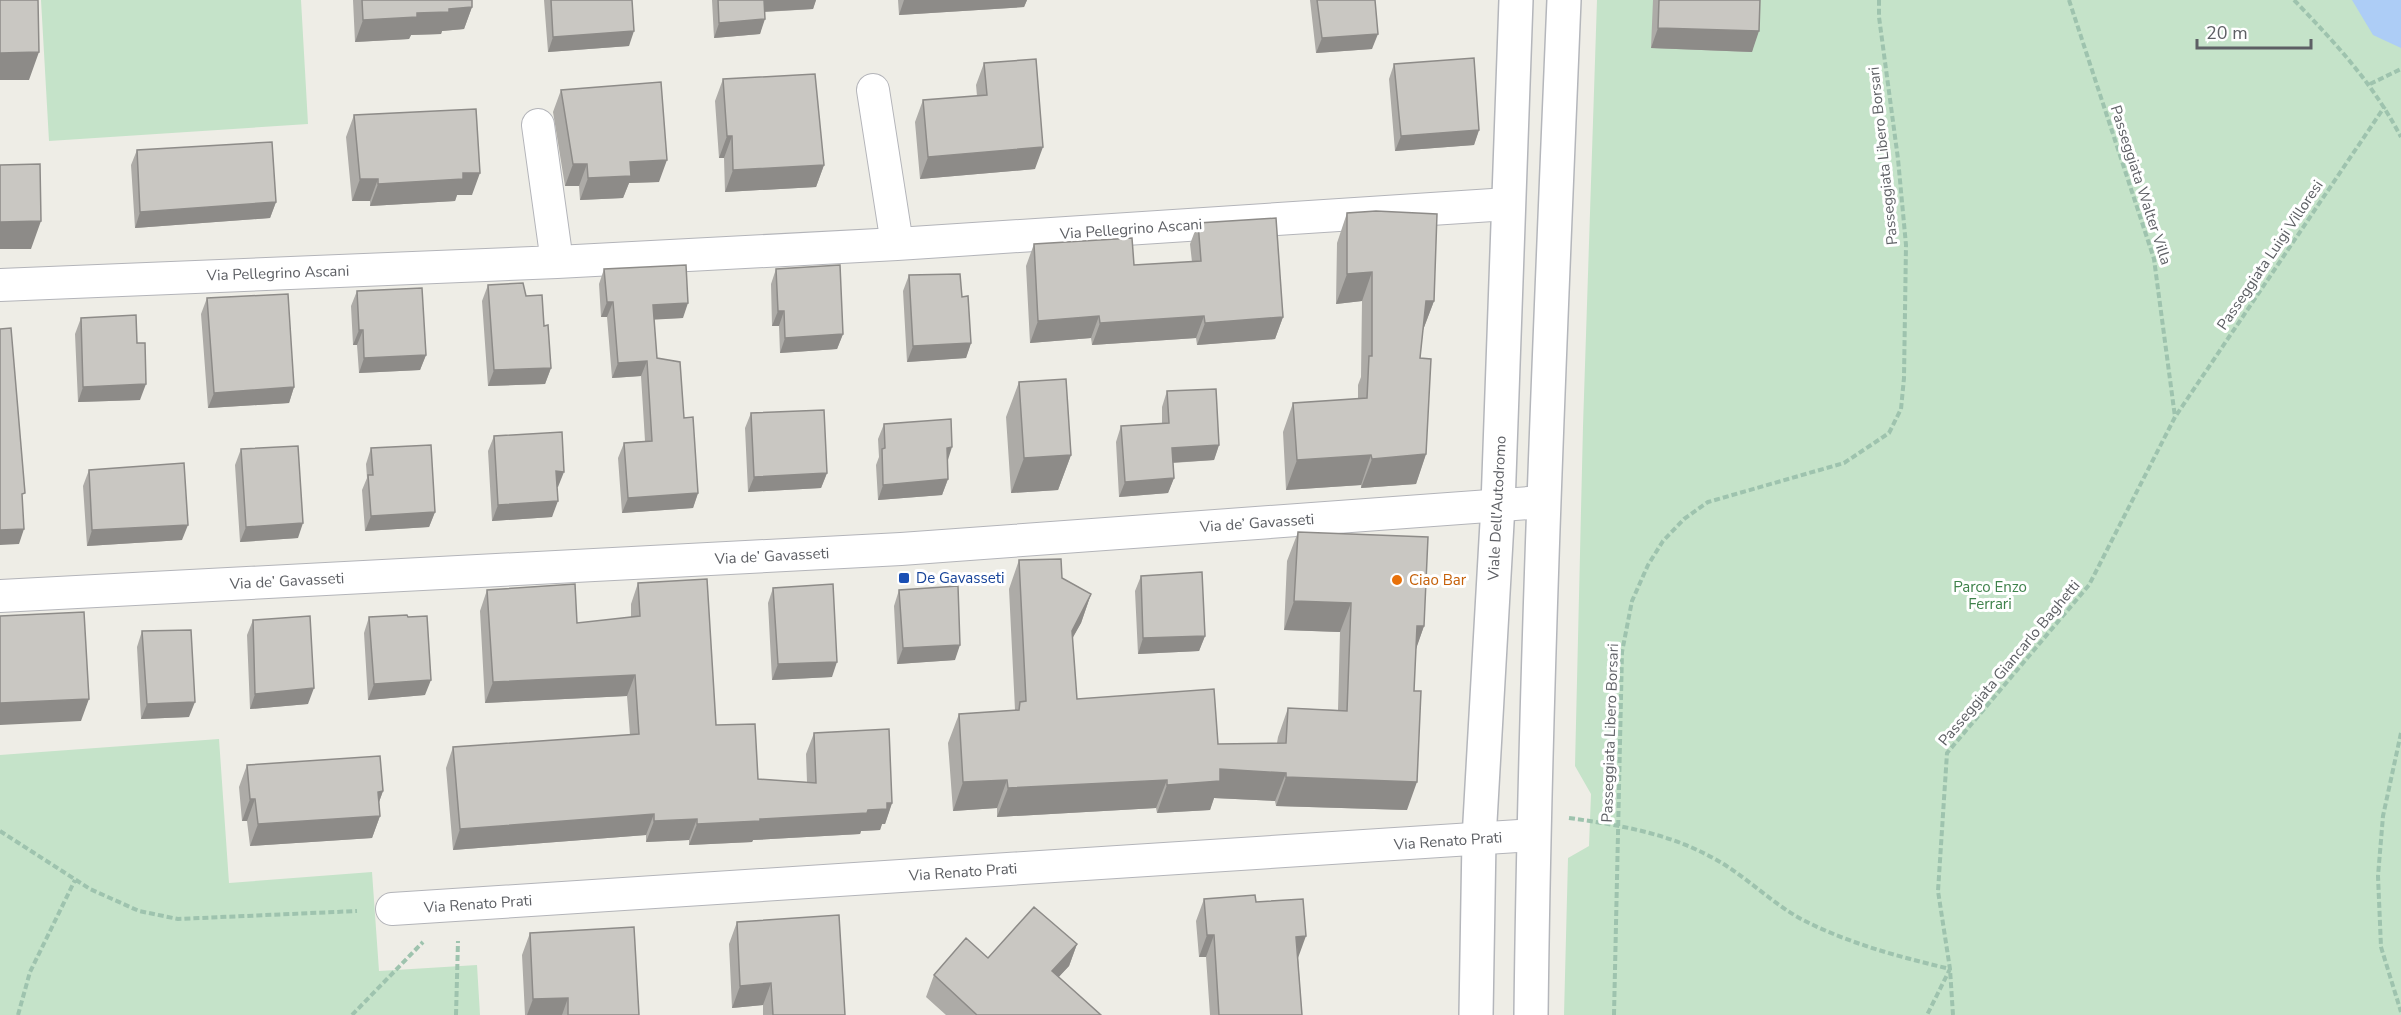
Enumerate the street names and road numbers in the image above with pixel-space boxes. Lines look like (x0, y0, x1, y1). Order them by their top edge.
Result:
street label: Passeggiata Libero Borsari (1864, 66, 1902, 246)
street label: Passeggiata Walter Villa (2106, 103, 2176, 267)
street label: Passeggiata Luigi Villoresi (2212, 176, 2328, 334)
street label: Via Pellegrino Ascani (1058, 214, 1203, 244)
street label: Via Pellegrino Ascani (205, 261, 350, 286)
street label: Viale Dell'Autodromo (1483, 435, 1511, 582)
street label: Via de’ Gavasseti (1198, 509, 1315, 537)
street label: Via de’ Gavasseti (713, 543, 830, 569)
street label: Via de’ Gavasseti (228, 568, 345, 594)
street label: Passeggiata Giancarlo Baghetti (1934, 576, 2084, 750)
street label: Passeggiata Libero Borsari (1597, 643, 1623, 823)
street label: Via Renato Prati (1392, 827, 1503, 855)
street label: Via Renato Prati (907, 858, 1018, 886)
street label: Via Renato Prati (422, 890, 533, 918)

